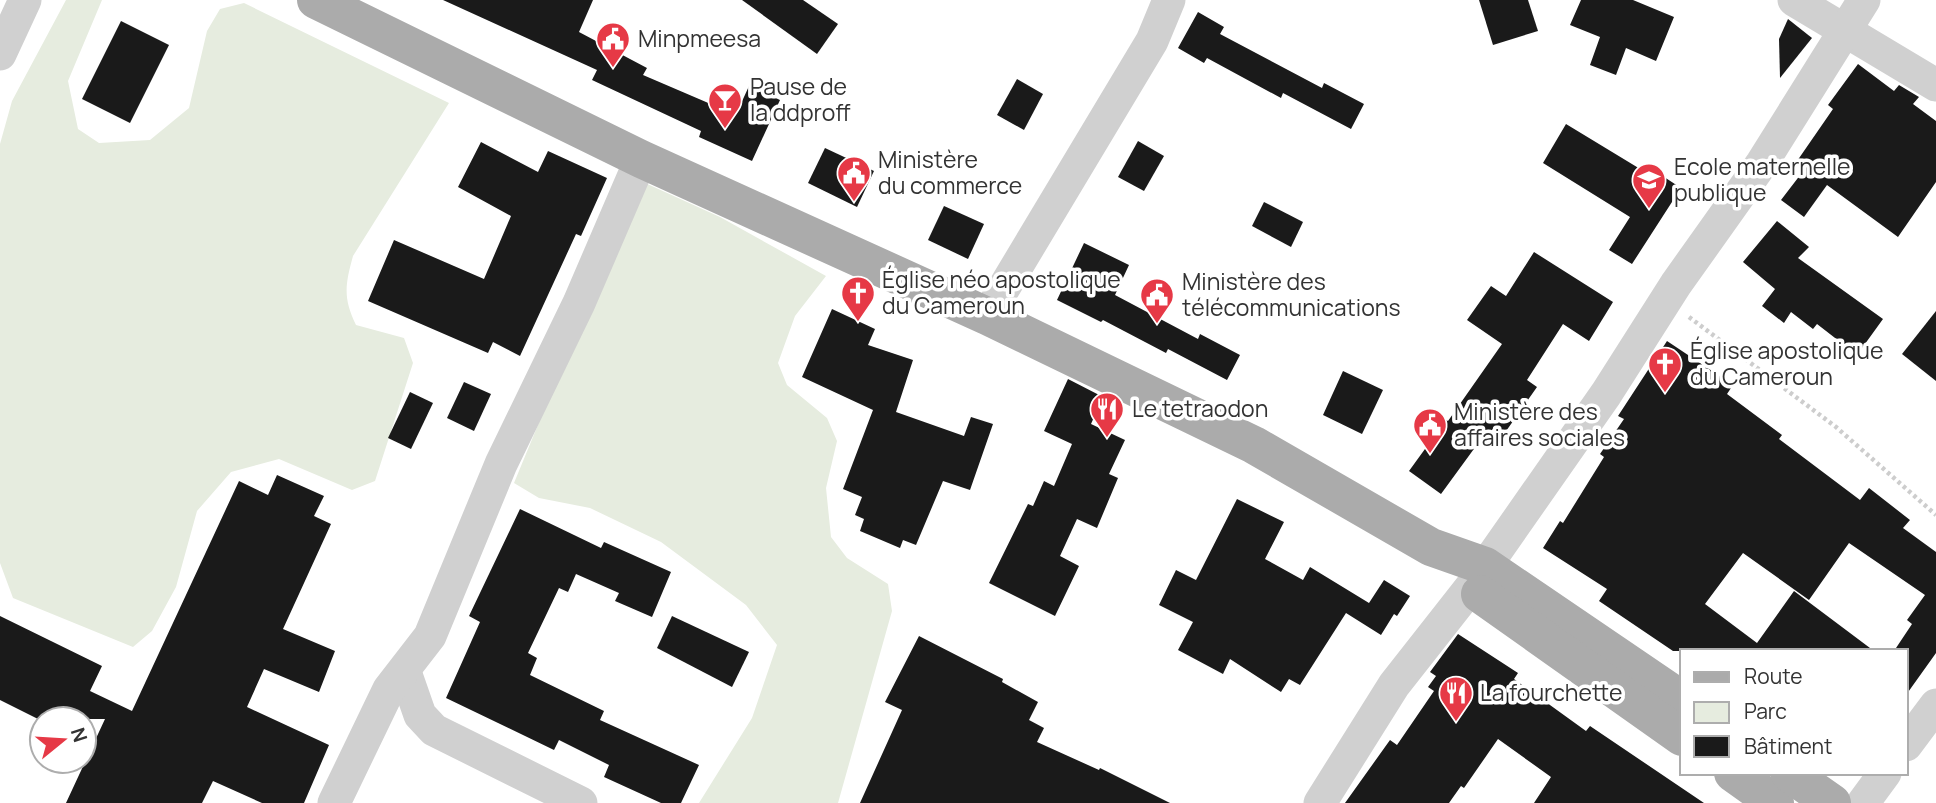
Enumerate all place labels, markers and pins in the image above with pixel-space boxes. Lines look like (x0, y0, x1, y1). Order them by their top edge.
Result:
public building icon: Minpmeesa (594, 20, 632, 69)
place label: Minpmeesa (638, 22, 761, 54)
place label: Pause de la ddproff (750, 70, 851, 128)
bar icon: Pause de la ddproff (706, 81, 744, 130)
place label: Ministère du commerce (878, 143, 1022, 201)
place label: Ecole maternelle publique (1674, 150, 1851, 208)
public building icon: Ministère du commerce (835, 154, 873, 203)
school or university icon: Ecole maternelle publique (1630, 161, 1668, 210)
place label: Église néo apostolique du Cameroun (882, 263, 1121, 321)
place label: Ministère des télécommunications (1182, 265, 1401, 323)
church icon: Église néo apostolique du Cameroun (839, 274, 877, 323)
public building icon: Ministère des télécommunications (1138, 276, 1176, 325)
place label: Église apostolique du Cameroun (1690, 334, 1883, 392)
church icon: Église apostolique du Cameroun (1646, 345, 1684, 394)
restaurant icon: Le tetraodon (1088, 390, 1126, 439)
place label: Le tetraodon (1132, 392, 1268, 424)
place label: Ministère des affaires sociales (1454, 395, 1625, 453)
public building icon: Ministère des affaires sociales (1411, 406, 1449, 455)
restaurant icon: La fourchette (1437, 674, 1475, 723)
place label: La fourchette (1480, 676, 1622, 708)

